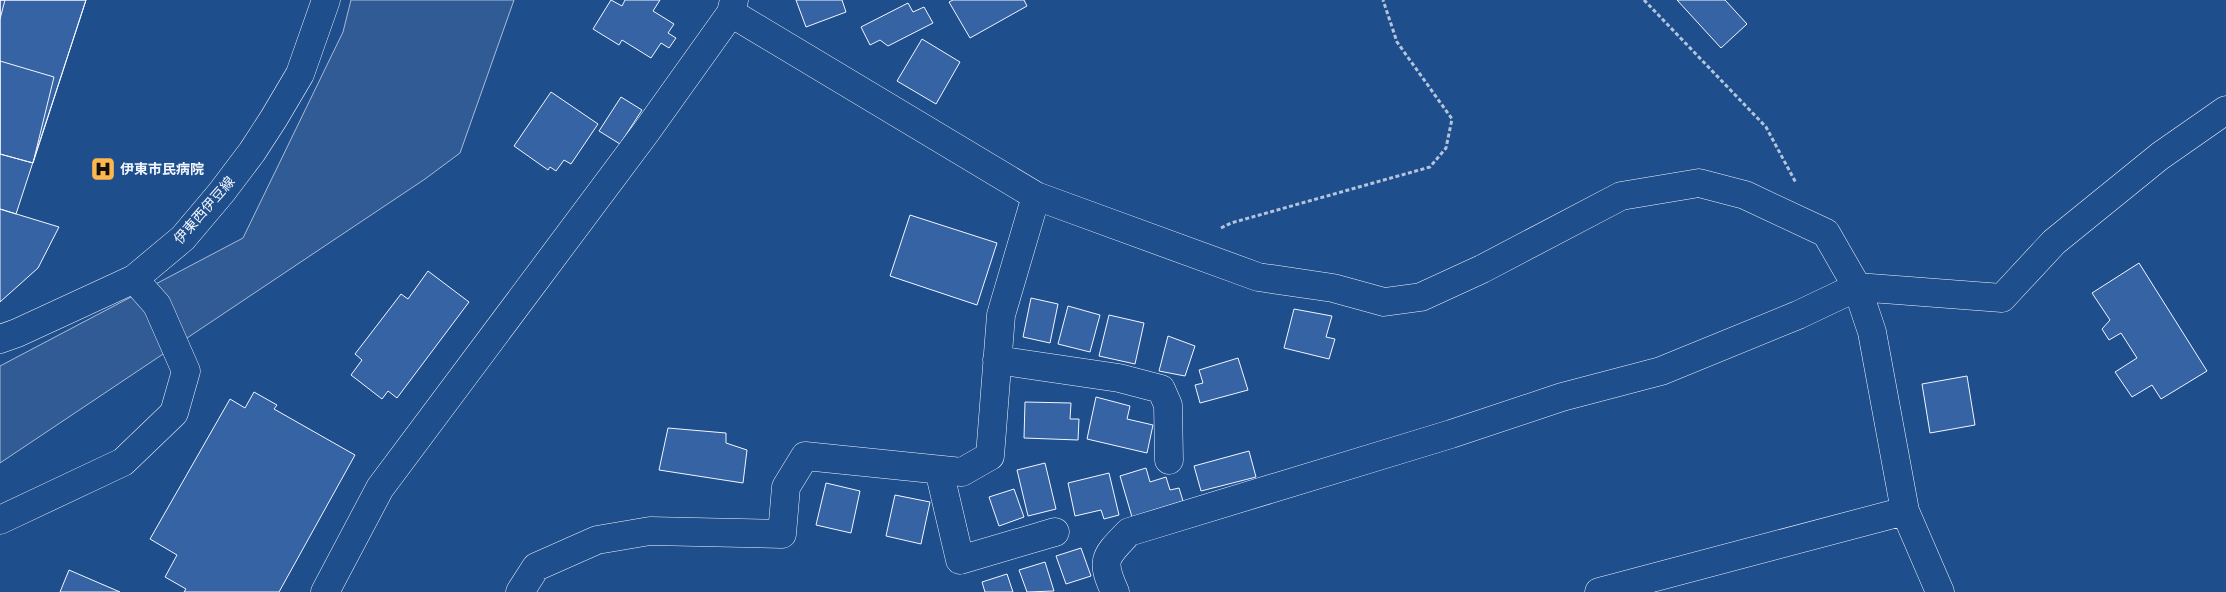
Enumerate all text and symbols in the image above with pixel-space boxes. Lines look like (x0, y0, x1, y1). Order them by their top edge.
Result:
hospital icon: 伊東市民病院 (90, 156, 116, 182)
place label: 伊東市民病院 (120, 160, 204, 178)
street label: 伊東西伊豆線 (170, 172, 238, 248)

